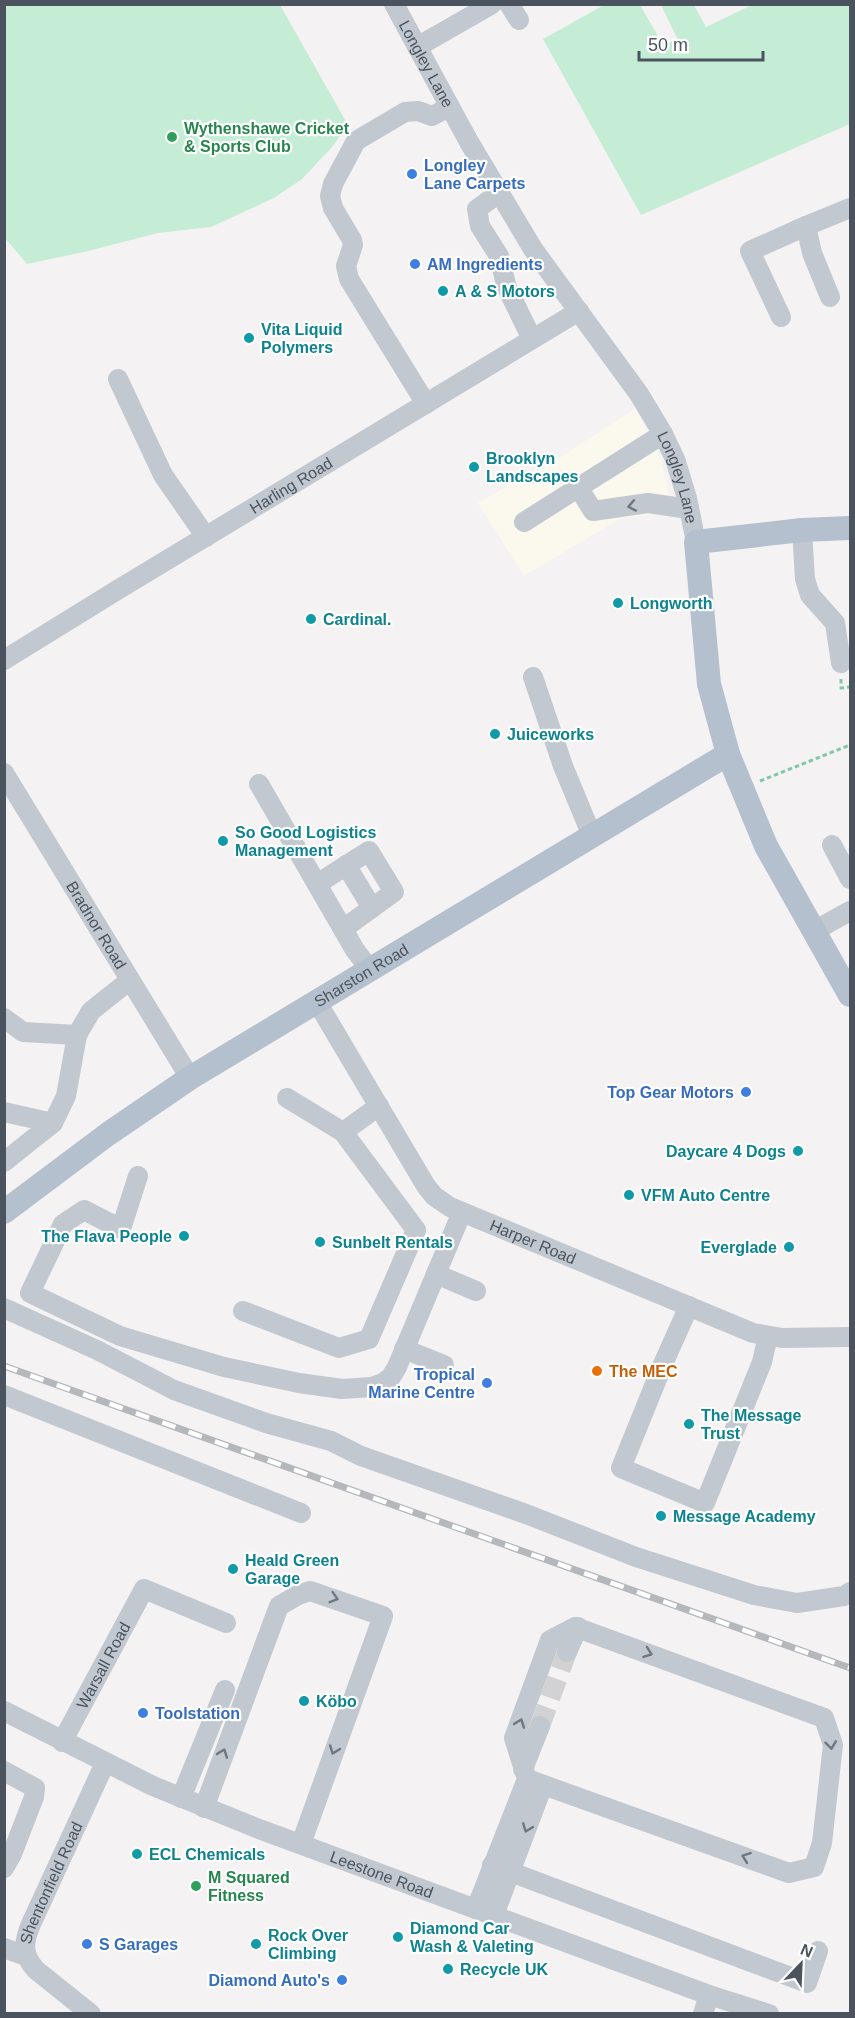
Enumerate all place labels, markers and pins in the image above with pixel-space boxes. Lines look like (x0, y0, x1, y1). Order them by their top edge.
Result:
place label: Wythenshawe Cricket & Sports Club (184, 120, 350, 155)
marker: Wythenshawe Cricket & Sports Club (165, 130, 179, 144)
place label: Longley Lane Carpets (424, 157, 525, 192)
marker: Longley Lane Carpets (405, 167, 419, 181)
place label: AM Ingredients (427, 256, 543, 273)
marker: AM Ingredients (408, 257, 422, 271)
place label: A & S Motors (455, 283, 555, 300)
marker: A & S Motors (436, 284, 450, 298)
place label: Vita Liquid Polymers (261, 321, 342, 356)
marker: Vita Liquid Polymers (242, 331, 256, 345)
place label: Brooklyn Landscapes (486, 450, 579, 485)
marker: Brooklyn Landscapes (467, 460, 481, 474)
place label: Longworth (630, 595, 713, 612)
marker: Longworth (611, 596, 625, 610)
place label: Cardinal. (323, 611, 391, 628)
marker: Cardinal. (304, 612, 318, 626)
place label: Juiceworks (507, 726, 594, 743)
marker: Juiceworks (488, 727, 502, 741)
place label: So Good Logistics Management (235, 824, 376, 859)
marker: So Good Logistics Management (216, 834, 230, 848)
place label: Top Gear Motors (607, 1084, 734, 1101)
marker: Top Gear Motors (739, 1085, 753, 1099)
place label: Daycare 4 Dogs (666, 1143, 786, 1160)
marker: Daycare 4 Dogs (791, 1144, 805, 1158)
place label: VFM Auto Centre (641, 1187, 770, 1204)
marker: VFM Auto Centre (622, 1188, 636, 1202)
place label: The Flava People (41, 1228, 172, 1245)
marker: The Flava People (177, 1229, 191, 1243)
place label: Sunbelt Rentals (332, 1234, 453, 1251)
marker: Sunbelt Rentals (313, 1235, 327, 1249)
place label: Everglade (701, 1239, 777, 1256)
marker: Everglade (782, 1240, 796, 1254)
place label: The MEC (609, 1363, 678, 1380)
marker: The MEC (590, 1364, 604, 1378)
place label: Tropical Marine Centre (368, 1366, 475, 1401)
marker: Tropical Marine Centre (480, 1376, 494, 1390)
place label: The Message Trust (701, 1407, 802, 1442)
marker: The Message Trust (682, 1417, 696, 1431)
place label: Message Academy (673, 1508, 816, 1525)
marker: Message Academy (654, 1509, 668, 1523)
place label: Heald Green Garage (245, 1552, 339, 1587)
marker: Heald Green Garage (226, 1562, 240, 1576)
place label: Köbo (316, 1693, 357, 1710)
marker: Köbo (297, 1694, 311, 1708)
place label: Toolstation (155, 1705, 240, 1722)
marker: Toolstation (136, 1706, 150, 1720)
place label: ECL Chemicals (149, 1846, 265, 1863)
marker: ECL Chemicals (130, 1847, 144, 1861)
place label: M Squared Fitness (208, 1869, 290, 1904)
marker: M Squared Fitness (189, 1879, 203, 1893)
place label: Diamond Car Wash & Valeting (410, 1920, 534, 1955)
place label: Rock Over Climbing (268, 1927, 348, 1962)
marker: Diamond Car Wash & Valeting (391, 1930, 405, 1944)
place label: S Garages (99, 1936, 178, 1953)
marker: S Garages (80, 1937, 94, 1951)
marker: Rock Over Climbing (249, 1937, 263, 1951)
place label: Recycle UK (460, 1961, 548, 1978)
marker: Recycle UK (441, 1962, 455, 1976)
place label: Diamond Auto's (209, 1972, 330, 1989)
marker: Diamond Auto's (335, 1973, 349, 1987)

